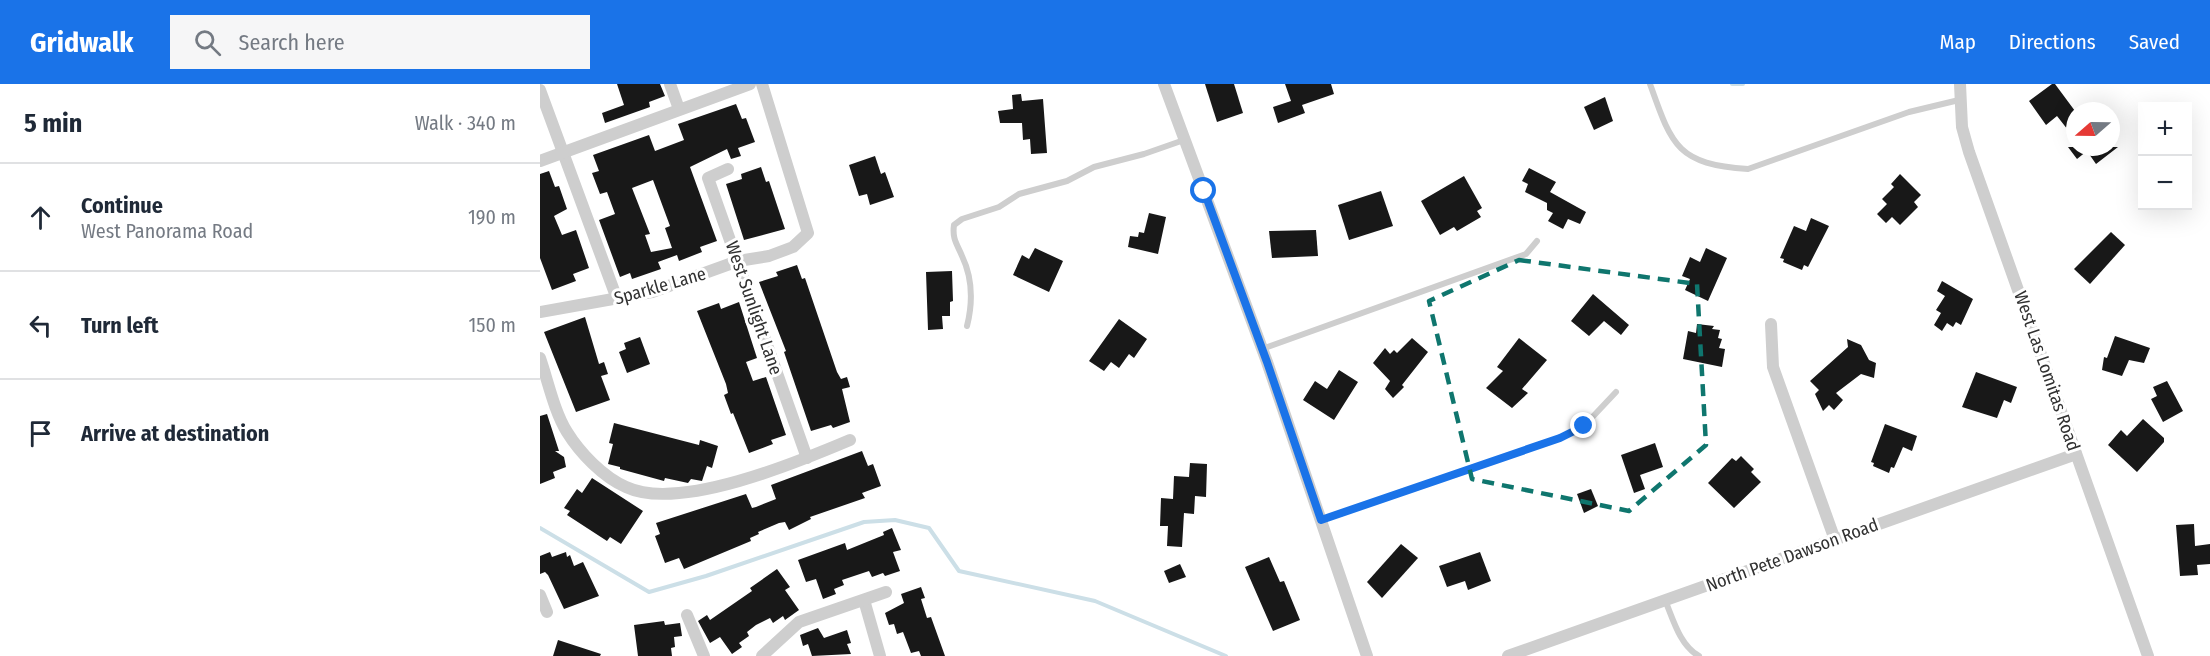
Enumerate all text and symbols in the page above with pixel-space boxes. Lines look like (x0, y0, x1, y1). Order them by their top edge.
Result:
search box (170, 15, 590, 69)
text: Gridwalk (30, 26, 134, 59)
icon: search (191, 26, 224, 59)
text: Search here (239, 29, 345, 56)
text: Map (1939, 29, 1976, 55)
text: Directions (2009, 29, 2096, 55)
text: Saved (2129, 29, 2180, 55)
north arrow (2066, 102, 2120, 156)
map controls (2138, 102, 2192, 210)
button: + (2138, 102, 2192, 156)
text: 5 min (24, 108, 82, 139)
text: Walk · 340 m (415, 111, 516, 135)
button: − (2138, 156, 2192, 210)
route start (1190, 177, 1216, 203)
text: Continue (81, 192, 163, 219)
icon: ahead (24, 201, 57, 234)
text: 190 m (468, 205, 516, 229)
text: West Panorama Road (81, 219, 253, 243)
street label: West Sunlight Lane (721, 238, 787, 378)
street label: Sparkle Lane (611, 262, 709, 310)
street label: West Las Lomitas Road (2009, 288, 2085, 454)
icon: left (24, 309, 57, 342)
text: Turn left (81, 312, 159, 339)
text: 150 m (469, 313, 516, 337)
route end (1570, 412, 1596, 438)
icon: arrive (24, 417, 57, 450)
text: Arrive at destination (81, 420, 269, 447)
street label: North Pete Dawson Road (1703, 514, 1881, 596)

